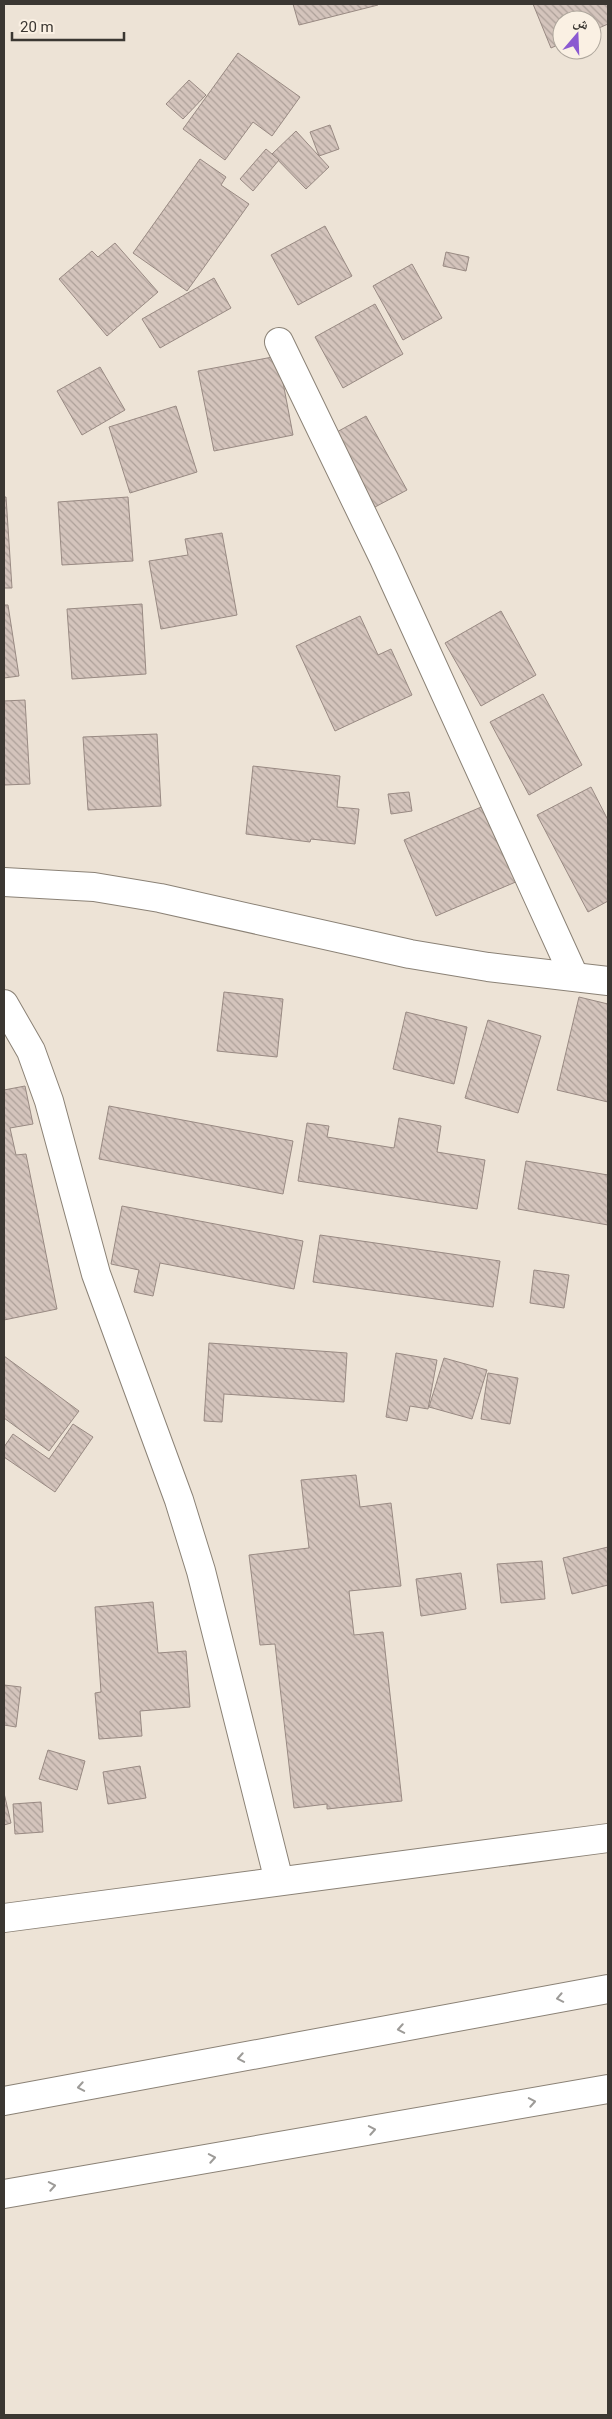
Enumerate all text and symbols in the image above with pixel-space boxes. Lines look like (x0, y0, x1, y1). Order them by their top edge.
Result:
scale bar (12, 10, 125, 42)
north arrow (552, 10, 602, 60)
text: ش (571, 13, 591, 34)
text: 20 m (20, 18, 54, 36)
one-way arrow (556, 1993, 565, 2003)
one-way arrow (396, 2023, 405, 2033)
one-way arrow (237, 2052, 245, 2063)
one-way arrow (77, 2082, 85, 2092)
one-way arrow (528, 2098, 536, 2108)
one-way arrow (368, 2125, 376, 2135)
one-way arrow (207, 2153, 216, 2163)
one-way arrow (47, 2181, 56, 2191)

